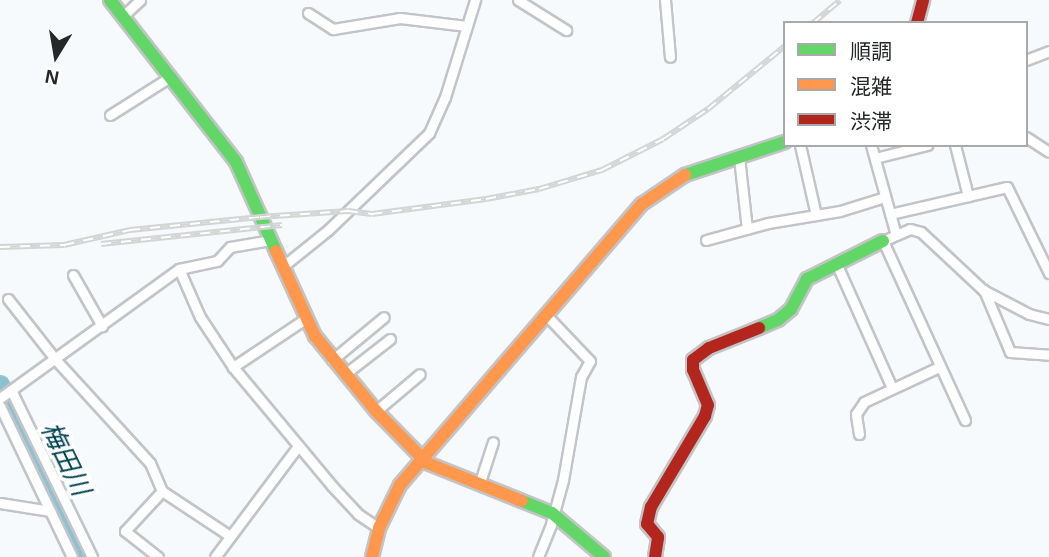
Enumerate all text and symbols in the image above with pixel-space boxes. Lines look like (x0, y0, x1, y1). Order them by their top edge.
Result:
north arrow (21, 21, 91, 91)
legend (783, 21, 1028, 147)
text: 順調 (850, 40, 892, 63)
text: N (43, 65, 61, 89)
text: 混雑 (850, 75, 892, 98)
text: 渋滞 (850, 110, 892, 133)
water label: 梅田川 (34, 417, 96, 501)

